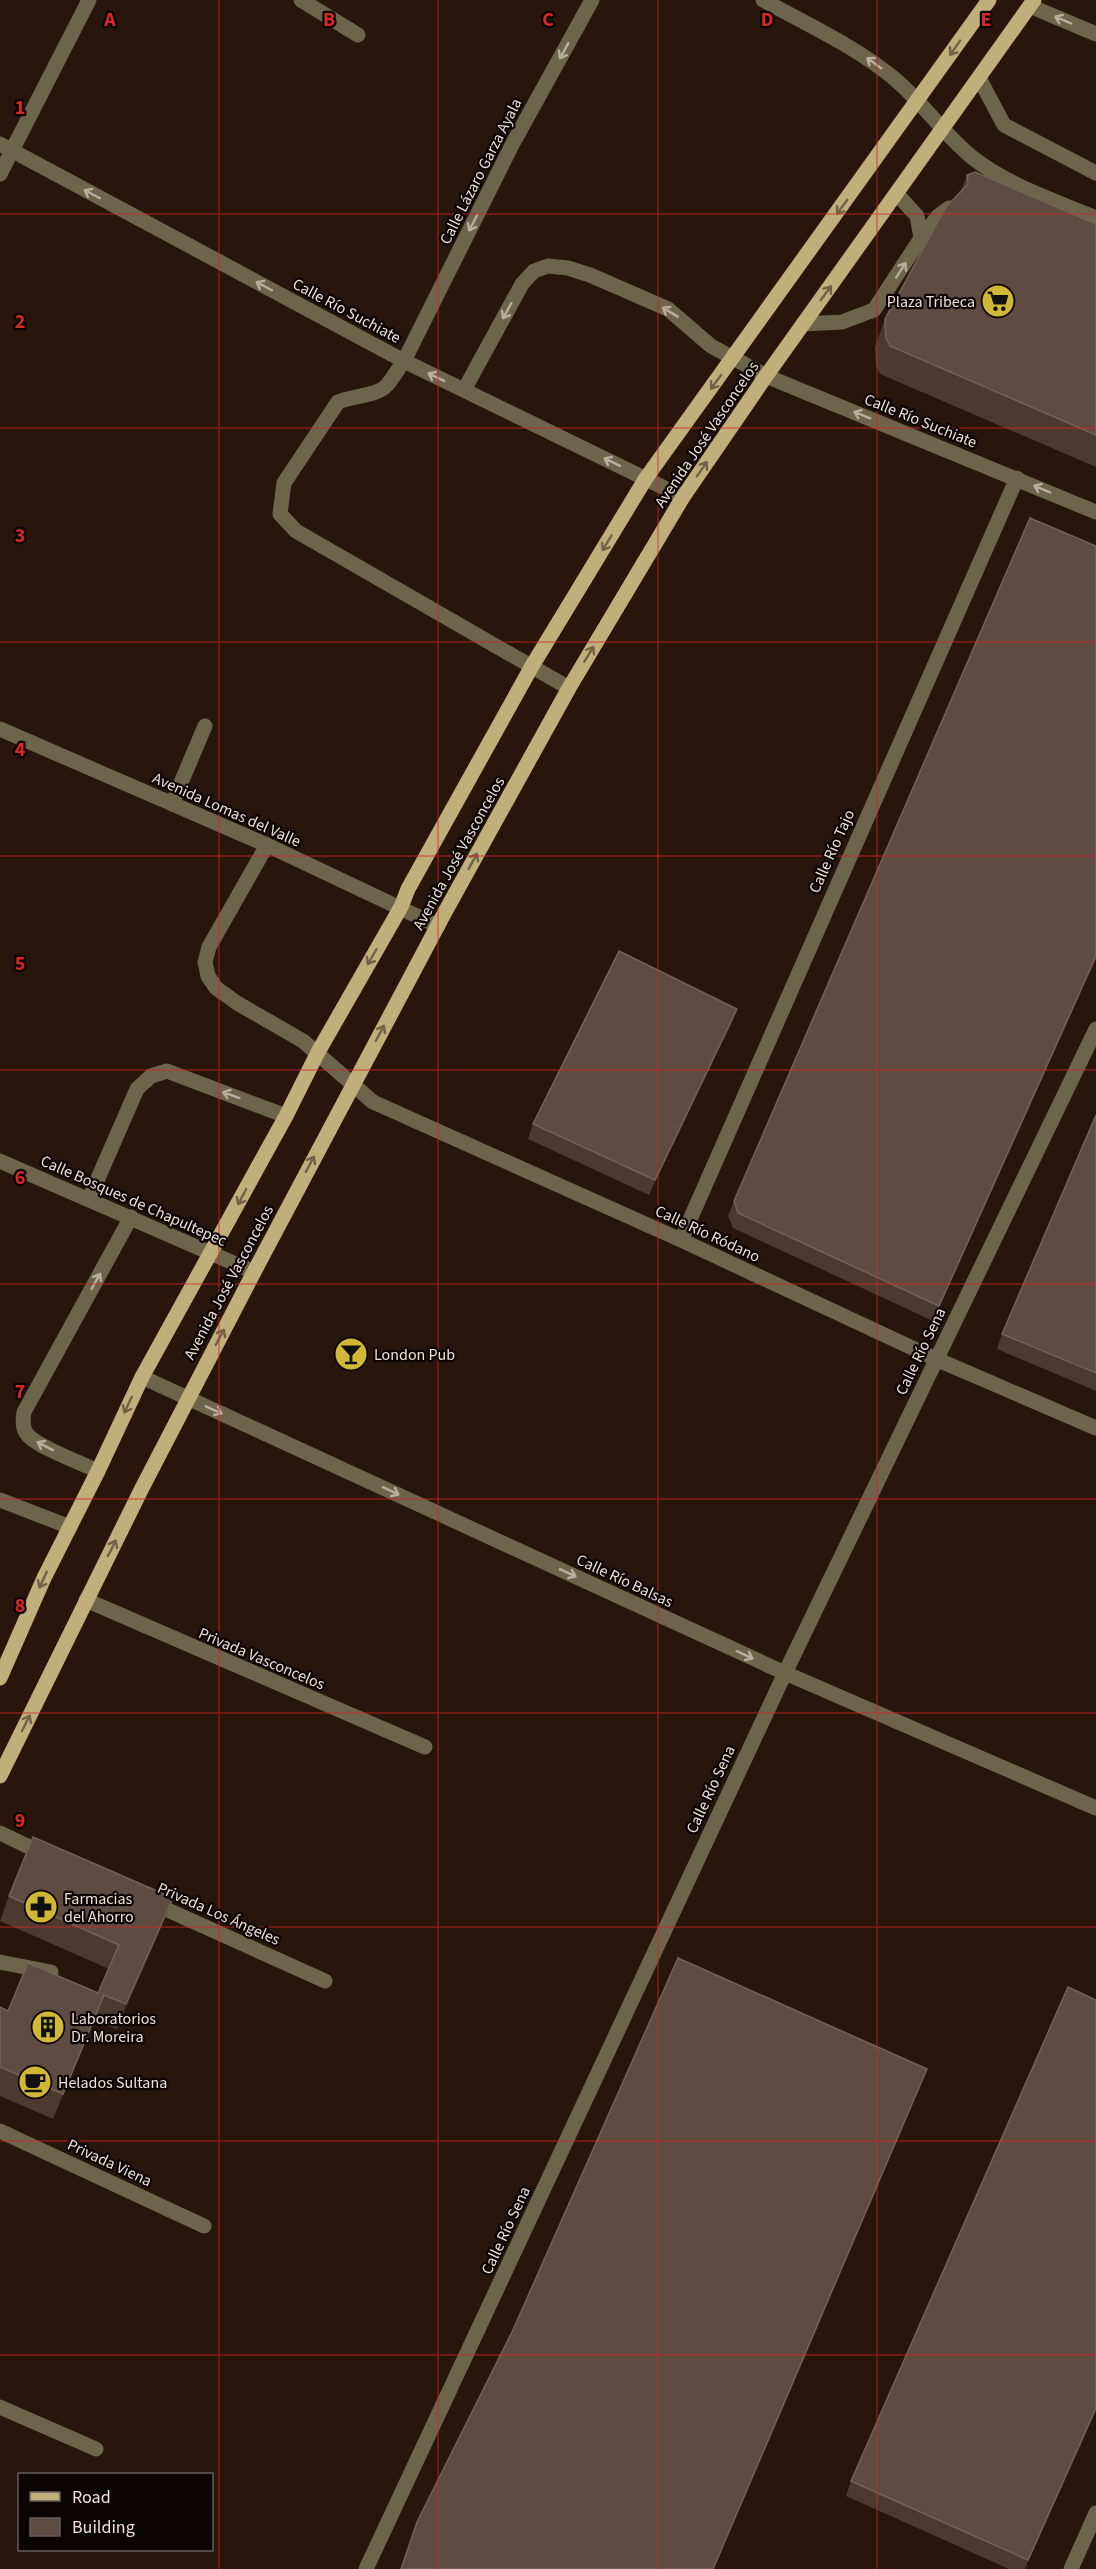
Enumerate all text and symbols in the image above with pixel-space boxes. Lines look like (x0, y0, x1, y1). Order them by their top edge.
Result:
text: A (103, 6, 116, 34)
text: B (323, 6, 335, 34)
text: C (542, 6, 554, 34)
text: D (761, 6, 773, 34)
text: E (981, 6, 991, 34)
one-way arrow (1054, 14, 1073, 25)
one-way arrow (949, 39, 961, 56)
one-way arrow (558, 42, 570, 59)
one-way arrow (866, 57, 882, 70)
text: 1 (15, 94, 25, 122)
street label: Calle Lázaro Garza Ayala (435, 95, 527, 248)
one-way arrow (84, 188, 101, 200)
one-way arrow (836, 198, 849, 214)
one-way arrow (466, 214, 478, 232)
one-way arrow (894, 261, 907, 278)
street label: Calle Río Suchiate (289, 273, 405, 349)
one-way arrow (255, 280, 273, 291)
supermarket icon: Plaza Tribeca (980, 283, 1016, 319)
one-way arrow (820, 285, 832, 301)
place label: Plaza Tribeca (887, 291, 975, 313)
one-way arrow (501, 302, 512, 320)
one-way arrow (662, 305, 679, 317)
text: 2 (15, 308, 25, 336)
street label: Avenida José Vasconcelos (650, 357, 764, 512)
one-way arrow (428, 370, 446, 382)
one-way arrow (710, 374, 723, 390)
street label: Calle Río Suchiate (861, 388, 980, 454)
one-way arrow (853, 409, 871, 420)
one-way arrow (603, 455, 621, 467)
one-way arrow (696, 462, 708, 478)
one-way arrow (1034, 483, 1052, 494)
text: 3 (15, 522, 25, 550)
one-way arrow (600, 534, 612, 551)
one-way arrow (584, 646, 596, 663)
text: 4 (15, 736, 26, 764)
street label: Avenida Lomas del Valle (149, 767, 304, 853)
street label: Avenida José Vasconcelos (407, 773, 510, 934)
street label: Calle Río Tajo (804, 806, 860, 897)
one-way arrow (468, 852, 479, 870)
one-way arrow (366, 948, 378, 965)
text: 5 (15, 950, 25, 978)
one-way arrow (375, 1024, 386, 1042)
one-way arrow (222, 1088, 241, 1099)
street label: Calle Bosques de Chapultepec (37, 1150, 230, 1252)
one-way arrow (305, 1156, 316, 1174)
text: 6 (15, 1164, 25, 1192)
one-way arrow (236, 1188, 248, 1205)
street label: Calle Río Ródano (652, 1200, 764, 1268)
street label: Avenida José Vasconcelos (179, 1201, 279, 1364)
one-way arrow (91, 1272, 102, 1290)
street label: Calle Río Sena (890, 1304, 952, 1399)
one-way arrow (214, 1328, 226, 1346)
bar icon: London Pub (333, 1336, 369, 1372)
place label: London Pub (374, 1344, 455, 1366)
text: 7 (15, 1378, 25, 1406)
one-way arrow (122, 1396, 133, 1414)
one-way arrow (204, 1404, 222, 1416)
one-way arrow (37, 1440, 54, 1452)
one-way arrow (381, 1486, 399, 1498)
one-way arrow (107, 1540, 119, 1558)
street label: Calle Río Balsas (573, 1549, 677, 1613)
one-way arrow (558, 1568, 576, 1580)
one-way arrow (36, 1571, 48, 1589)
text: 8 (15, 1592, 25, 1620)
street label: Privada Vasconcelos (195, 1622, 328, 1696)
one-way arrow (735, 1650, 754, 1661)
one-way arrow (21, 1715, 32, 1733)
street label: Calle Río Sena (681, 1742, 741, 1837)
text: 9 (15, 1807, 25, 1835)
street label: Privada Los Ángeles (154, 1877, 284, 1951)
place label: Farmacias del Ahorro (64, 1888, 134, 1928)
pharmacy icon: Farmacias del Ahorro (23, 1889, 59, 1925)
place label: Laboratorios Dr. Moreira (71, 2008, 156, 2048)
building icon: Laboratorios Dr. Moreira (30, 2009, 66, 2045)
cafe icon: Helados Sultana (17, 2064, 53, 2100)
place label: Helados Sultana (58, 2072, 167, 2094)
street label: Privada Viena (64, 2134, 155, 2192)
street label: Calle Río Sena (476, 2183, 536, 2278)
legend (18, 2473, 213, 2551)
text: Road (72, 2485, 111, 2510)
text: Building (72, 2515, 135, 2540)

